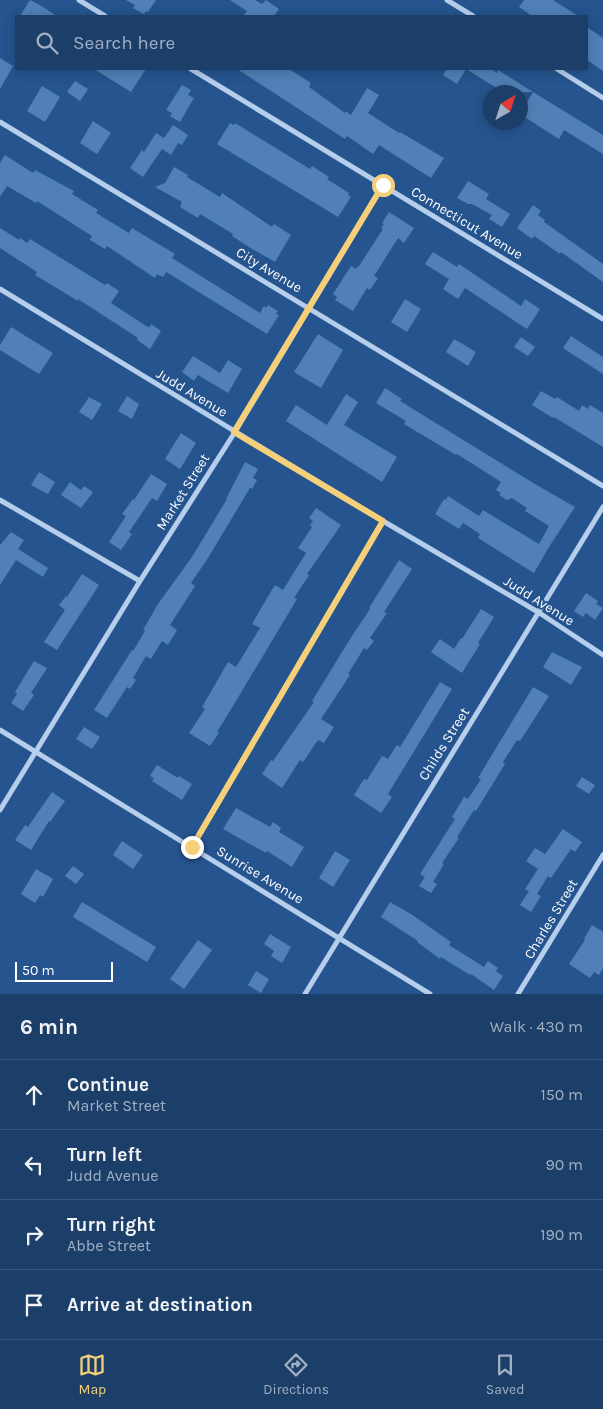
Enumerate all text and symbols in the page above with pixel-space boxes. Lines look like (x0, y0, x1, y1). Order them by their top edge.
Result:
search box (15, 15, 588, 70)
icon: search (33, 29, 61, 57)
text: Search here (73, 32, 175, 54)
north arrow (483, 85, 528, 130)
route start (372, 174, 395, 197)
street label: Connecticut Avenue (408, 183, 526, 263)
street label: City Avenue (233, 244, 305, 296)
street label: Judd Avenue (153, 365, 231, 421)
street label: Market Street (153, 451, 213, 533)
street label: Judd Avenue (501, 573, 577, 629)
street label: Childs Street (415, 705, 473, 783)
route end (181, 836, 204, 859)
street label: Sunrise Avenue (213, 842, 307, 908)
street label: Charles Street (521, 876, 581, 962)
scale bar (15, 959, 112, 982)
text: 50 m (22, 962, 55, 979)
text: 6 min (20, 1015, 78, 1039)
text: Walk · 430 m (490, 1017, 583, 1036)
text: Continue (67, 1074, 149, 1096)
icon: ahead (20, 1081, 48, 1109)
text: 150 m (540, 1085, 583, 1104)
text: Market Street (67, 1096, 166, 1115)
text: Turn left (67, 1144, 142, 1166)
icon: left (20, 1151, 48, 1179)
text: 90 m (545, 1155, 583, 1174)
text: Judd Avenue (67, 1166, 159, 1185)
text: Turn right (67, 1214, 156, 1236)
icon: right (20, 1221, 48, 1249)
text: 190 m (540, 1225, 583, 1244)
text: Abbe Street (67, 1236, 151, 1255)
icon: arrive (20, 1291, 48, 1319)
text: Arrive at destination (67, 1294, 253, 1316)
tab: Map (78, 1351, 106, 1398)
tab: Directions (263, 1351, 329, 1398)
tab: Saved (486, 1351, 525, 1398)

